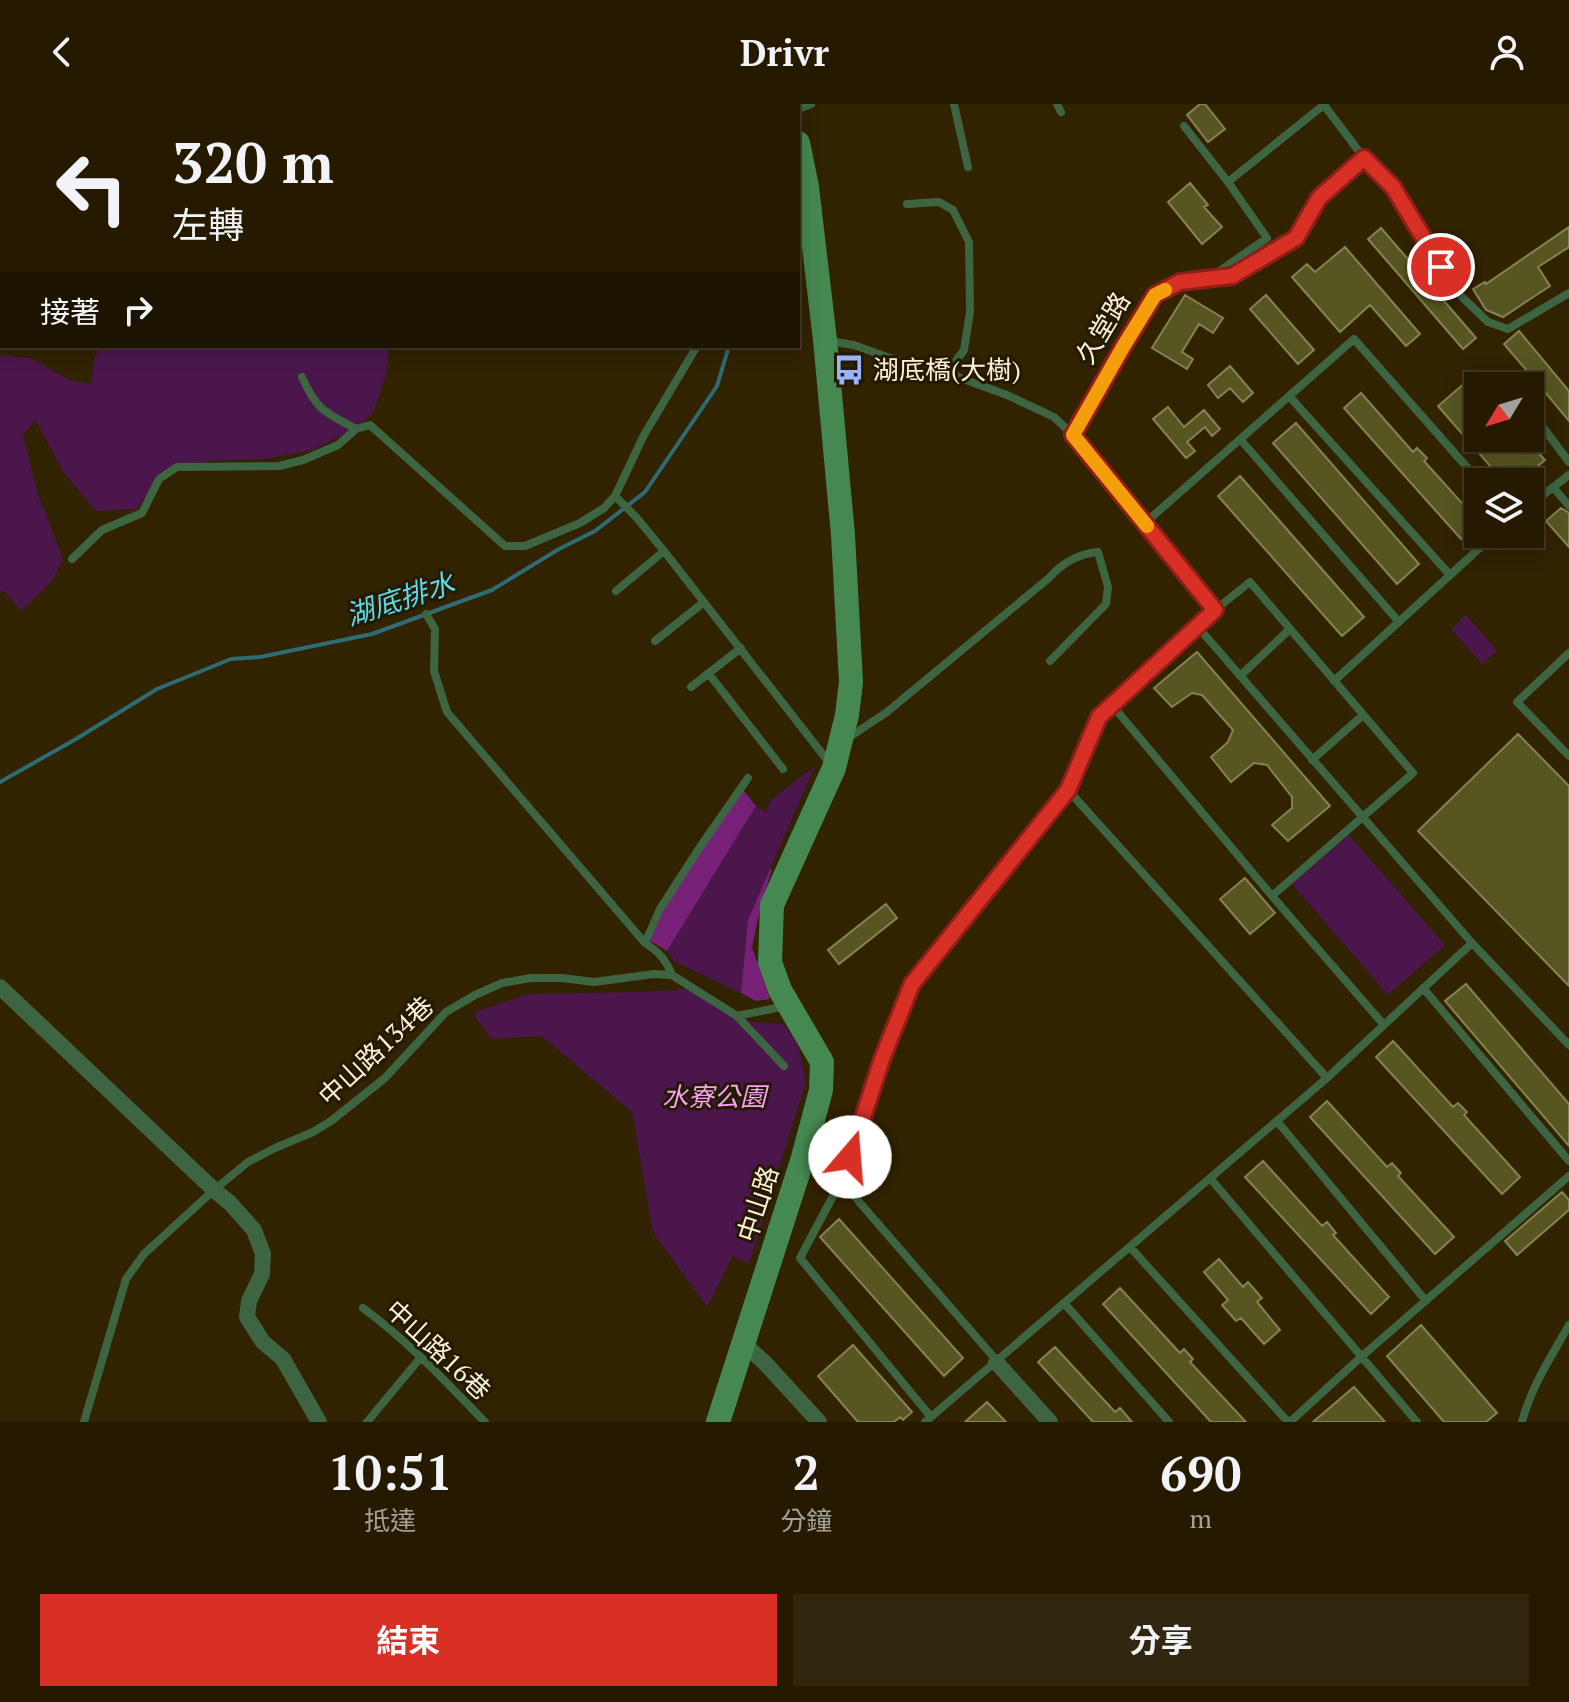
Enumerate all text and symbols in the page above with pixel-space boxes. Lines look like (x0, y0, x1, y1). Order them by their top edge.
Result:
text: Drivr (740, 29, 829, 76)
icon: back (40, 30, 84, 74)
icon: person (1485, 30, 1529, 74)
text: 320 m (172, 125, 334, 199)
icon: left (40, 136, 144, 240)
text: 左轉 (172, 201, 244, 248)
pin (1407, 233, 1475, 301)
icon: arrive (1419, 245, 1463, 289)
street label: 久堂路 (1067, 285, 1137, 370)
icon: right (116, 288, 160, 332)
text: 接著 (40, 292, 100, 332)
place label: 湖底橋(大樹) (873, 352, 1021, 386)
bus stop icon: 湖底橋(大樹) (832, 353, 866, 387)
north arrow (1464, 372, 1544, 452)
map controls (1464, 372, 1544, 548)
button: layers (1464, 468, 1544, 548)
water label: 湖底排水 (341, 563, 461, 633)
street label: 中山路134巷 (310, 988, 440, 1112)
park label: 水寮公園 (662, 1079, 770, 1113)
position arrow (808, 1115, 892, 1199)
street label: 中山路 (729, 1161, 785, 1246)
street label: 中山路16巷 (379, 1292, 498, 1407)
text: 10:51 (328, 1440, 453, 1504)
text: 2 (793, 1440, 820, 1504)
text: 690 (1160, 1441, 1241, 1505)
text: m (1189, 1501, 1212, 1535)
text: 抵達 (364, 1503, 416, 1537)
text: 分鐘 (780, 1503, 832, 1537)
button: 結束 (40, 1594, 777, 1686)
button: 分享 (793, 1594, 1529, 1686)

